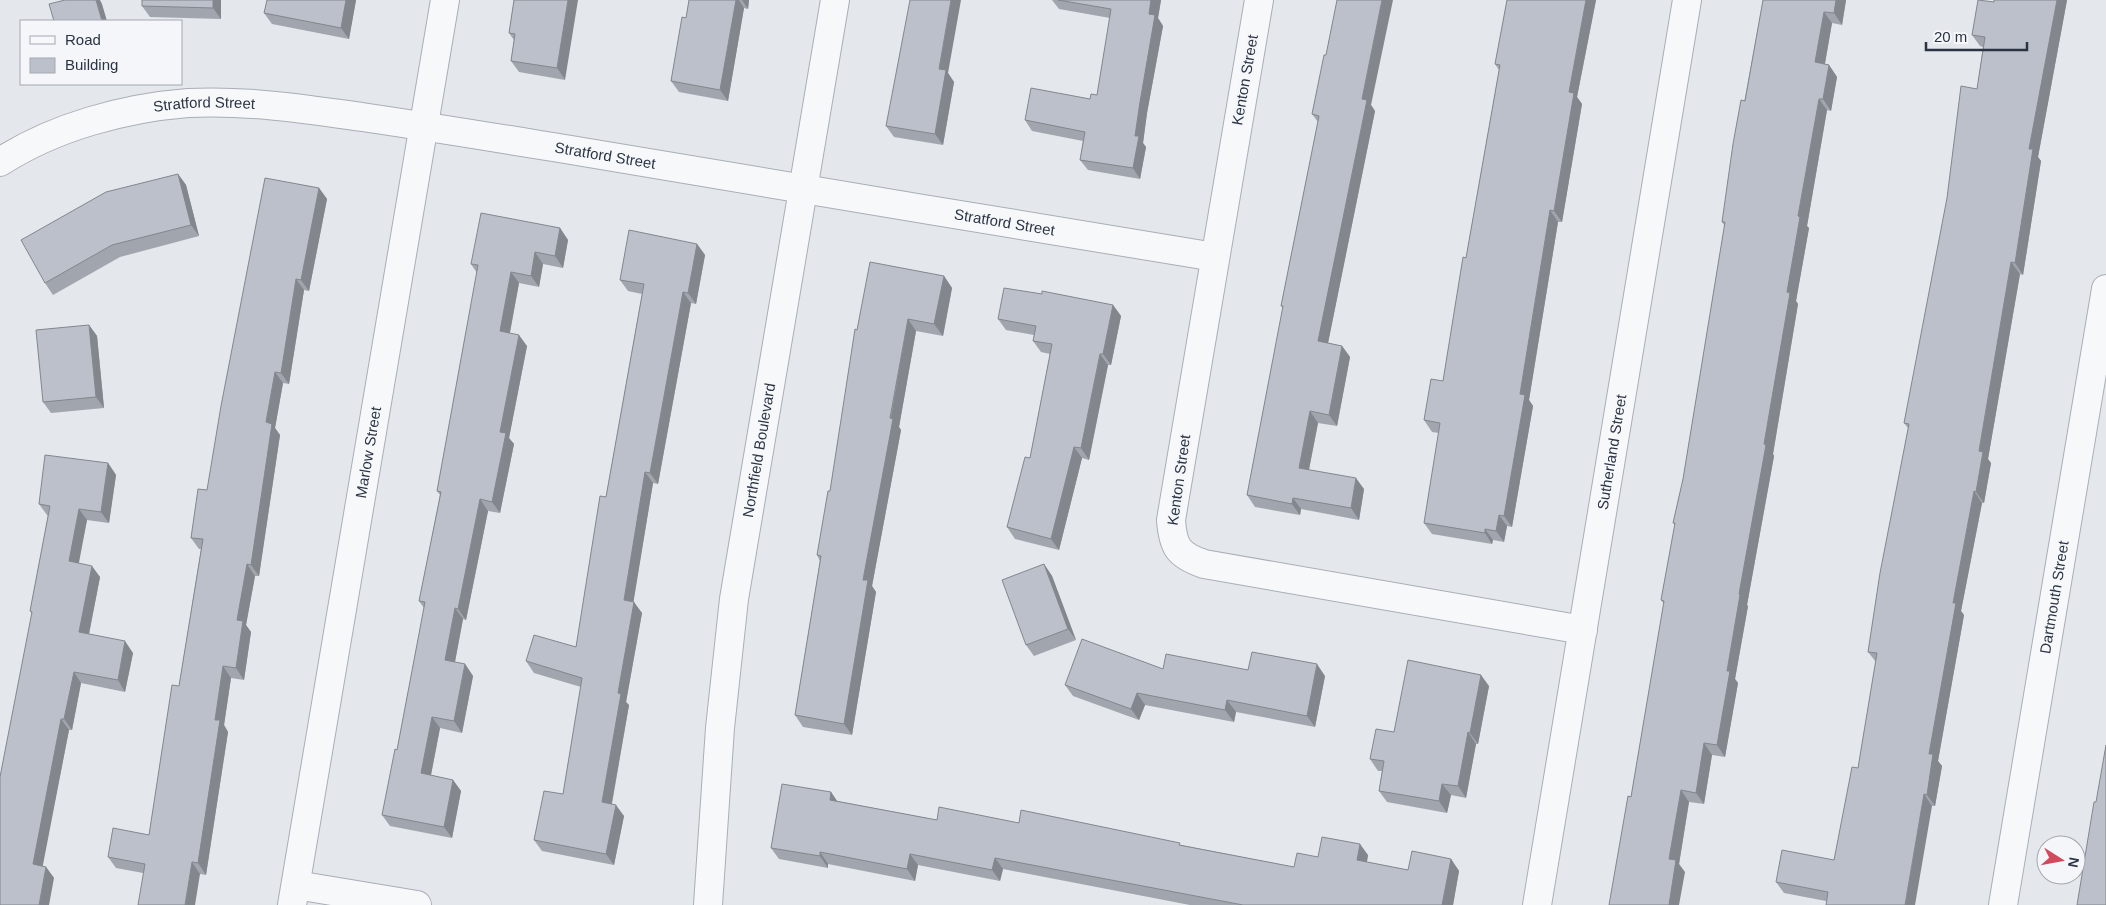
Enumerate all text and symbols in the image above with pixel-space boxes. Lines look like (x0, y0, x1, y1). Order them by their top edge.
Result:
legend (20, 20, 182, 85)
scale bar (1926, 20, 2027, 52)
text: 20 m (1934, 28, 1967, 45)
text: Road (65, 31, 101, 48)
street label: Kenton Street (1228, 32, 1261, 127)
text: Building (65, 56, 118, 73)
street label: Stratford Street (152, 93, 256, 115)
street label: Stratford Street (554, 138, 658, 172)
street label: Stratford Street (953, 205, 1057, 239)
street label: Northfield Boulevard (739, 382, 778, 519)
street label: Sutherland Street (1594, 392, 1630, 511)
street label: Marlow Street (352, 404, 384, 499)
street label: Kenton Street (1164, 433, 1193, 527)
street label: Dartmouth Street (2036, 539, 2072, 655)
north arrow (2036, 835, 2086, 885)
text: N (2065, 856, 2083, 869)

